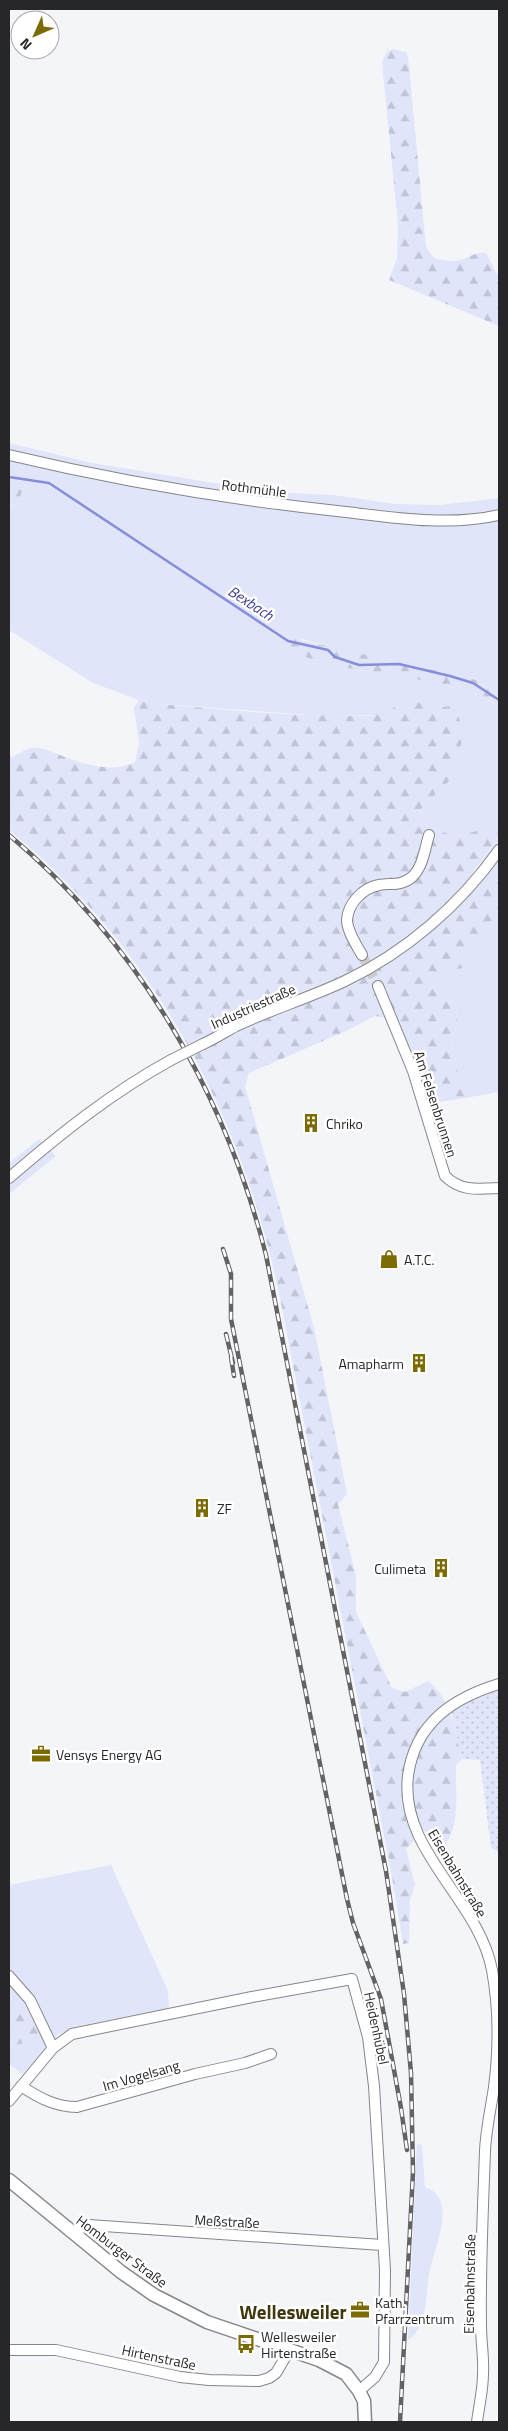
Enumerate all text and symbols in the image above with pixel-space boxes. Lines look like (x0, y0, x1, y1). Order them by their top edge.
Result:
north arrow (10, 10, 60, 60)
text: N (15, 34, 36, 55)
street label: Rothmühle (220, 474, 288, 502)
water label: Bexbach (224, 580, 279, 627)
street label: Industriestraße (207, 978, 299, 1034)
street label: Am Felsenbrunnen (409, 1048, 463, 1160)
building icon: Chriko (300, 1112, 322, 1134)
place label: Chriko (326, 1113, 363, 1134)
shop icon: A.T.C. (378, 1248, 400, 1270)
place label: A.T.C. (404, 1249, 434, 1270)
building icon: Amapharm (408, 1352, 430, 1374)
place label: Amapharm (338, 1353, 404, 1374)
building icon: ZF (191, 1497, 213, 1519)
place label: ZF (217, 1498, 232, 1519)
building icon: Culimeta (430, 1557, 452, 1579)
place label: Culimeta (374, 1558, 426, 1579)
office icon: Vensys Energy AG (30, 1743, 52, 1765)
place label: Vensys Energy AG (56, 1744, 162, 1765)
street label: Eisenbahnstraße (423, 1825, 493, 1921)
street label: Heidenhübel (359, 1990, 395, 2066)
street label: Im Vogelsang (100, 2054, 182, 2096)
street label: Meßstraße (194, 2209, 260, 2233)
street label: Homburger Straße (72, 2210, 172, 2292)
street label: Eisenbahnstraße (458, 2234, 480, 2334)
place label: Kath. Pfarrzentrum (375, 2292, 454, 2329)
district label: Wellesweiler (239, 2297, 347, 2326)
office icon: Kath. Pfarrzentrum (349, 2299, 371, 2321)
place label: Wellesweiler Hirtenstraße (261, 2326, 336, 2363)
bus stop icon: Wellesweiler Hirtenstraße (235, 2333, 257, 2355)
street label: Hirtenstraße (120, 2339, 198, 2375)

